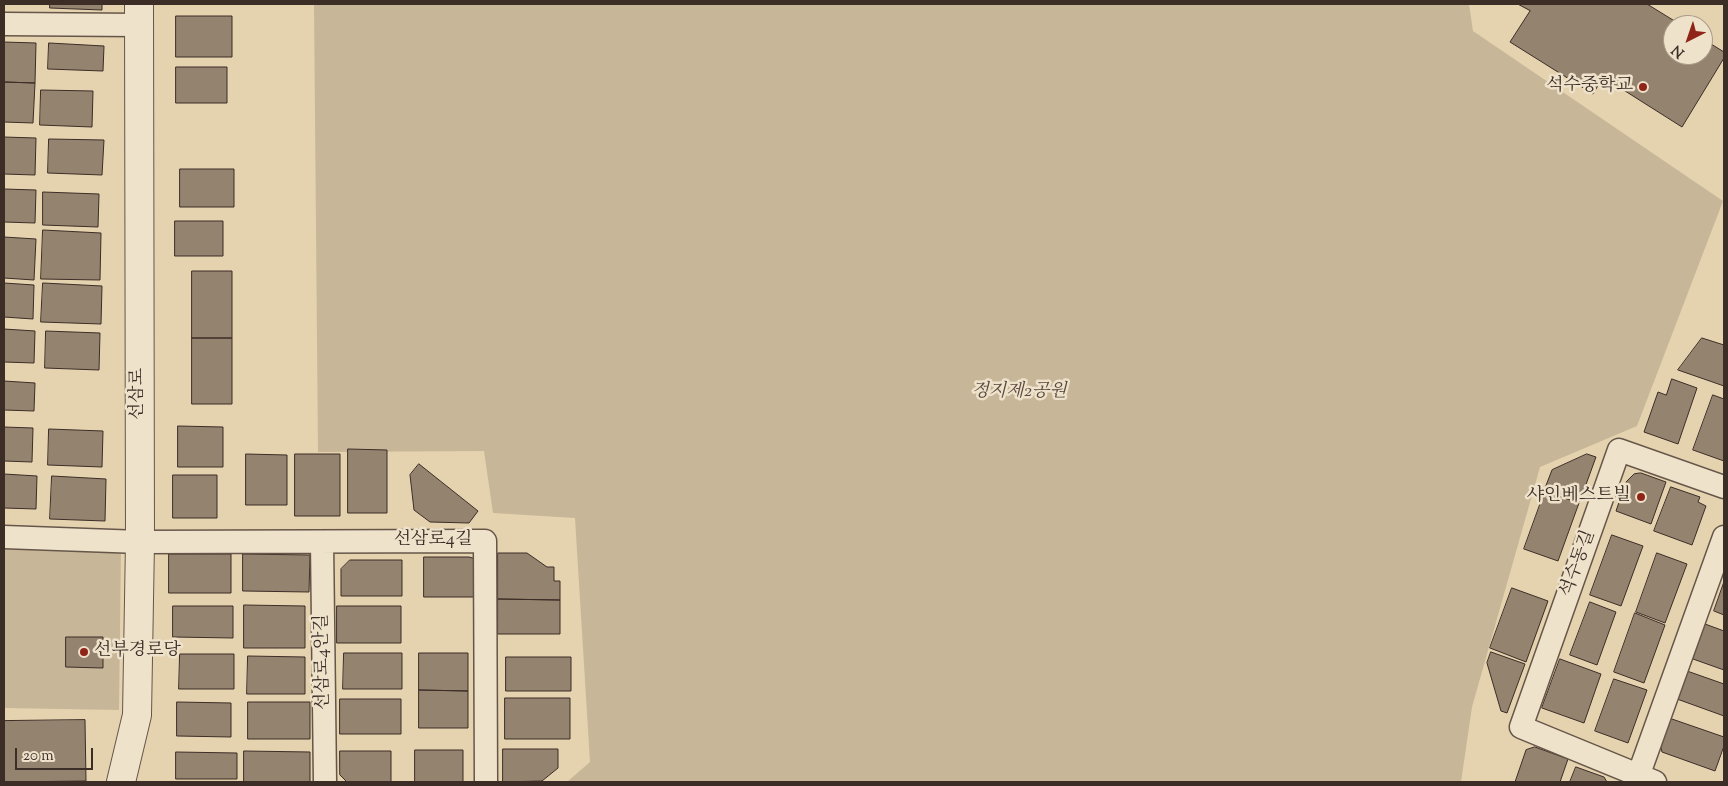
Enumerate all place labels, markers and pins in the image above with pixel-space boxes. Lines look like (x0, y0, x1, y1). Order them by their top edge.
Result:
place label: 석수중학교 (1546, 76, 1633, 98)
marker: 석수중학교 (1637, 81, 1649, 93)
place label: 샤인베스트빌 (1527, 486, 1631, 508)
marker: 샤인베스트빌 (1635, 491, 1647, 503)
place label: 선부경로당 (94, 641, 181, 663)
marker: 선부경로당 (78, 646, 90, 658)

